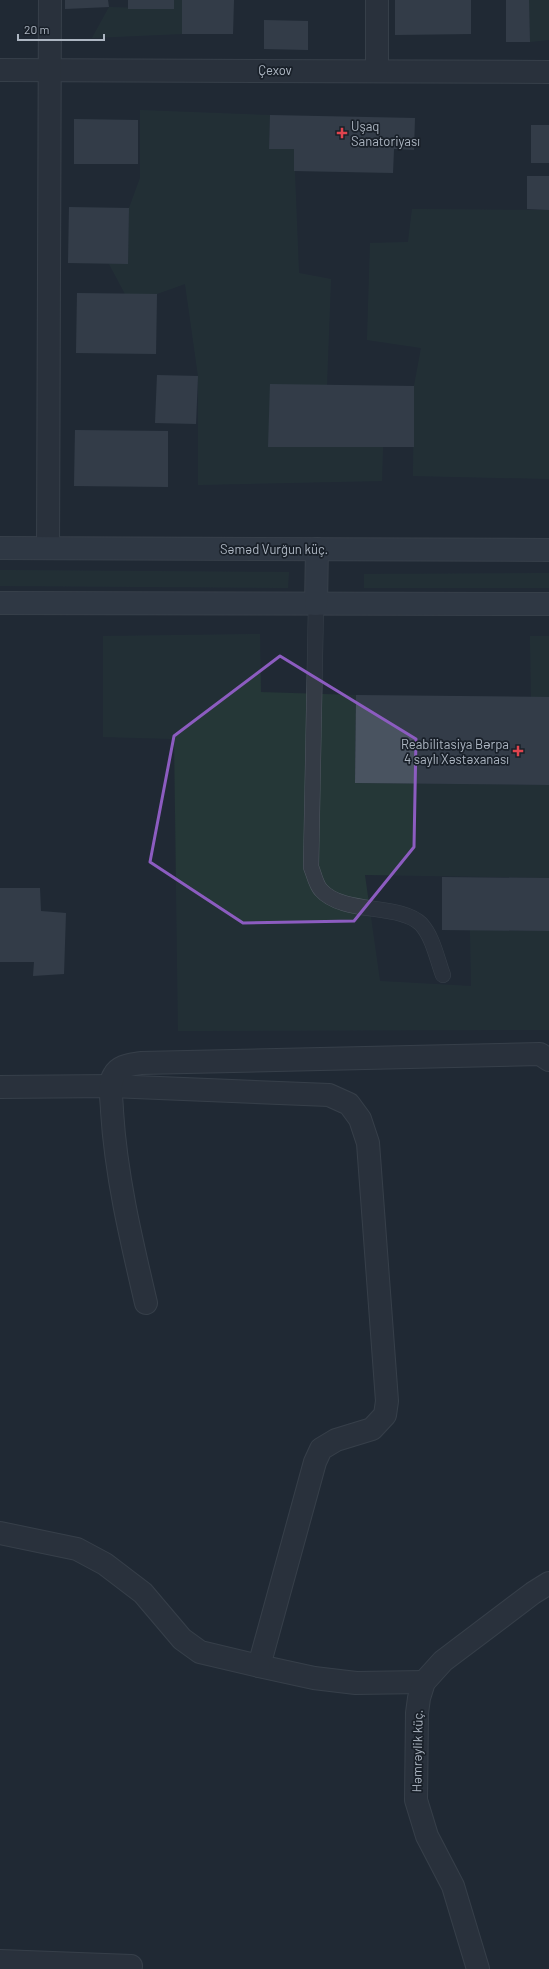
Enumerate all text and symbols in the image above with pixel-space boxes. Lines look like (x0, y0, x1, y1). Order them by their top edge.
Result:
scale bar (18, 16, 104, 42)
text: 20 m (24, 22, 50, 36)
street label: Çexov (258, 62, 292, 78)
place label: Uşaq Sanatoriyası (351, 118, 420, 149)
marker: Uşaq Sanatoriyası (336, 127, 348, 139)
street label: Səməd Vurğun küç. (220, 541, 328, 557)
place label: Reabilitasiya Bәrpa 4 saylı Xəstəxanası (401, 736, 509, 767)
marker: Reabilitasiya Bәrpa 4 saylı Xəstəxanası (512, 745, 524, 757)
street label: Həmrəylik küç. (408, 1709, 426, 1793)

